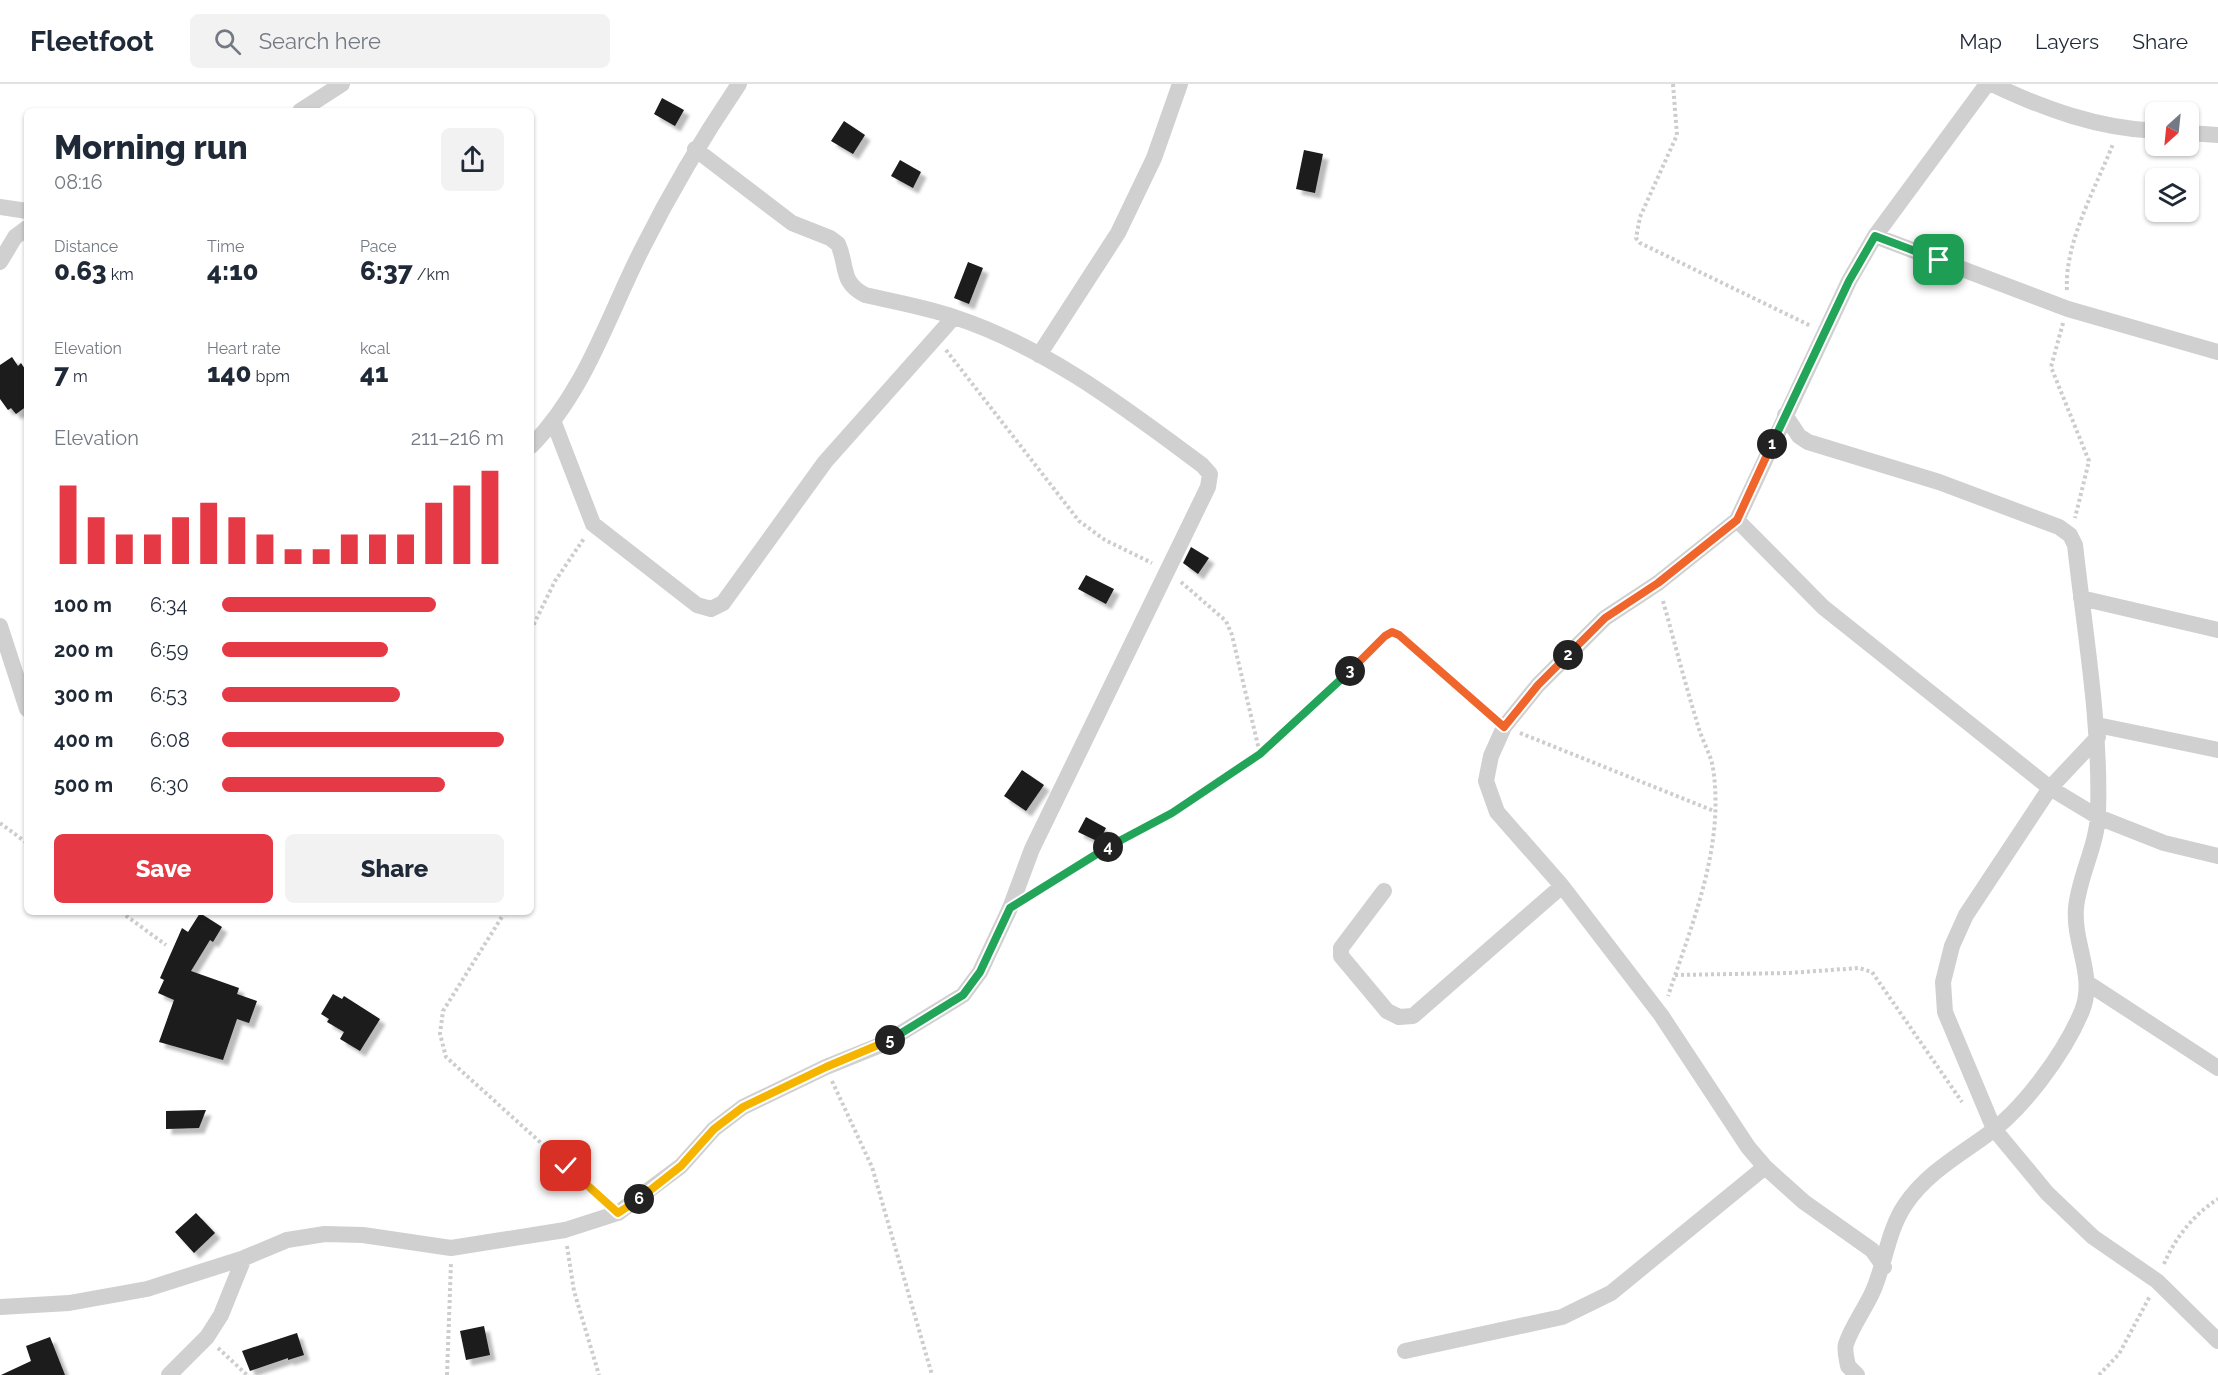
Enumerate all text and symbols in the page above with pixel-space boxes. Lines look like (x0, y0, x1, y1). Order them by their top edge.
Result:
search box (190, 14, 610, 68)
text: Fleetfoot (30, 25, 154, 58)
icon: search (211, 25, 244, 58)
text: Search here (259, 28, 381, 54)
text: Map (1959, 29, 2002, 54)
text: Layers (2035, 29, 2099, 54)
text: Share (2132, 29, 2188, 54)
north arrow (2145, 102, 2199, 156)
map controls (2145, 102, 2199, 222)
text: Morning run (54, 128, 248, 167)
button: share (441, 128, 504, 191)
button: layers (2145, 168, 2199, 222)
text: 08:16 (54, 170, 102, 194)
pin (1913, 234, 1964, 285)
text: Distance (54, 237, 118, 256)
text: Time (207, 237, 244, 256)
text: Pace (360, 237, 397, 256)
icon: arrive (1922, 243, 1955, 276)
text: 0.63 (54, 256, 107, 286)
text: 4:10 (207, 256, 259, 286)
text: 6:37 (360, 256, 413, 286)
text: km (107, 265, 134, 284)
text: /km (413, 265, 450, 284)
text: Elevation (54, 339, 122, 358)
text: Heart rate (207, 339, 281, 358)
text: kcal (360, 339, 390, 358)
text: 7 (54, 358, 69, 388)
text: 140 (207, 358, 251, 388)
text: 41 (360, 358, 389, 388)
text: m (69, 367, 88, 386)
text: bpm (251, 367, 290, 386)
text: Elevation (54, 426, 139, 450)
text: 211–216 m (411, 426, 504, 450)
pin: 1 (1757, 429, 1787, 459)
text: 1 (1768, 434, 1776, 453)
text: 100 m (54, 593, 112, 617)
text: 6:34 (150, 593, 187, 617)
text: 200 m (54, 638, 113, 662)
text: 6:59 (150, 638, 188, 662)
pin: 2 (1553, 640, 1583, 670)
text: 2 (1563, 645, 1573, 664)
pin: 3 (1335, 656, 1365, 686)
text: 3 (1346, 661, 1354, 680)
text: 300 m (54, 683, 113, 707)
text: 6:53 (150, 683, 187, 707)
text: 400 m (54, 728, 113, 752)
text: 6:08 (150, 728, 190, 752)
text: 500 m (54, 773, 113, 797)
text: 6:30 (150, 773, 189, 797)
pin: 4 (1093, 832, 1123, 862)
button: Save (54, 834, 273, 903)
button: Share (285, 834, 504, 903)
text: 4 (1103, 837, 1113, 856)
pin: 5 (875, 1025, 905, 1055)
text: 5 (886, 1030, 894, 1049)
pin (540, 1140, 591, 1191)
icon: check (549, 1149, 582, 1182)
pin: 6 (624, 1184, 654, 1214)
text: 6 (634, 1189, 644, 1208)

